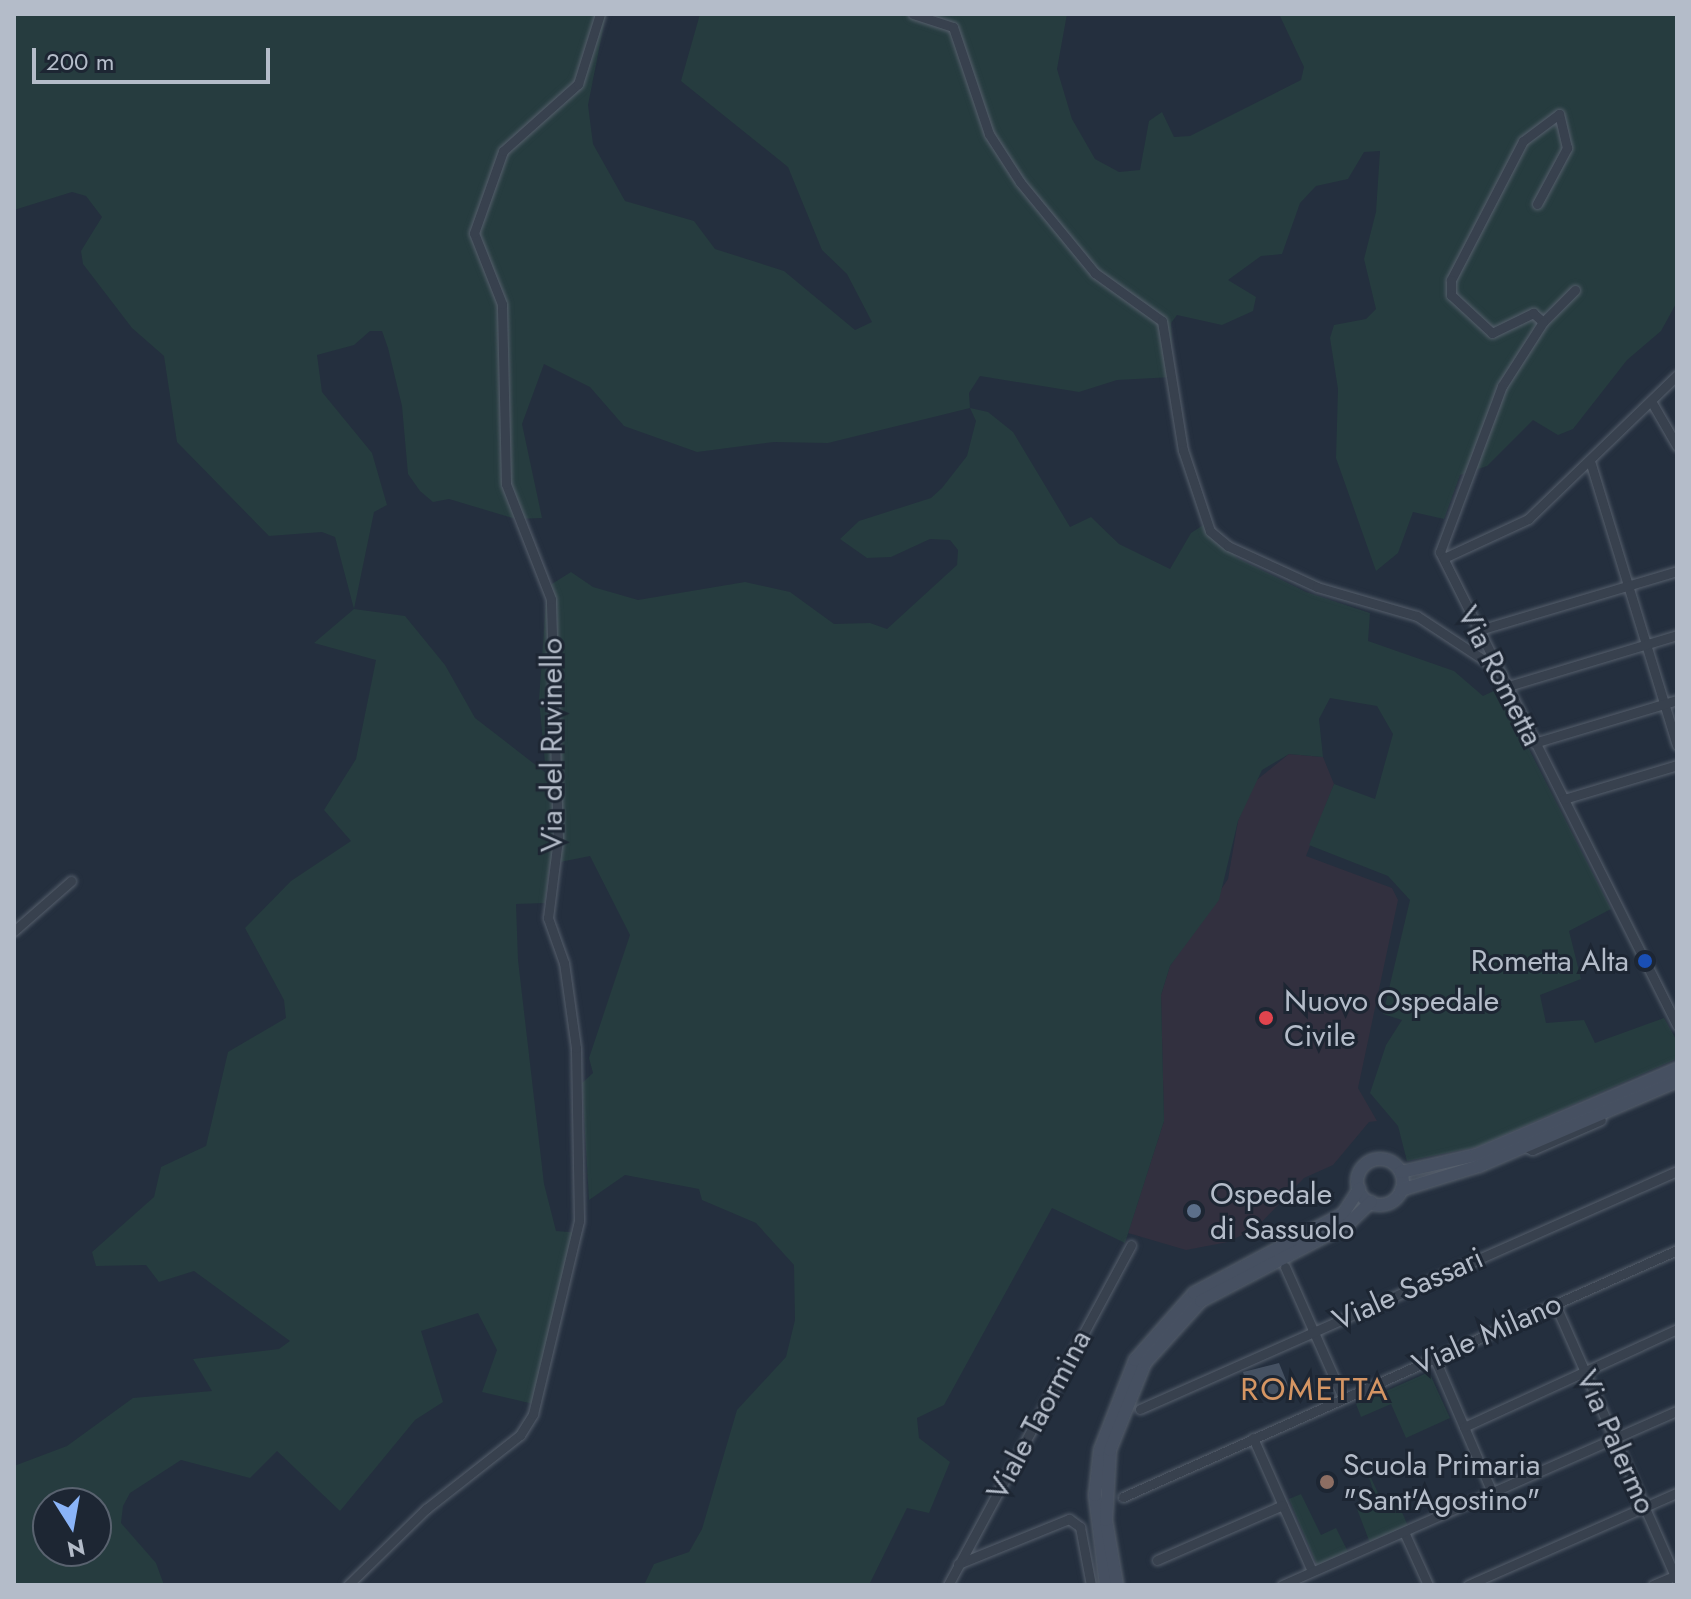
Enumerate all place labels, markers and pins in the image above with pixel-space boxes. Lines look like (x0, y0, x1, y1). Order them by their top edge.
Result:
place label: Rometta Alta (1471, 943, 1629, 979)
marker: Rometta Alta (1636, 952, 1654, 970)
place label: Nuovo Ospedale Civile (1284, 983, 1499, 1054)
marker: Nuovo Ospedale Civile (1255, 1007, 1277, 1029)
place label: Ospedale di Sassuolo (1210, 1176, 1354, 1246)
marker: Ospedale di Sassuolo (1185, 1202, 1203, 1220)
place label: Scuola Primaria "Sant'Agostino" (1343, 1447, 1541, 1518)
marker: Scuola Primaria "Sant'Agostino" (1318, 1473, 1336, 1491)

